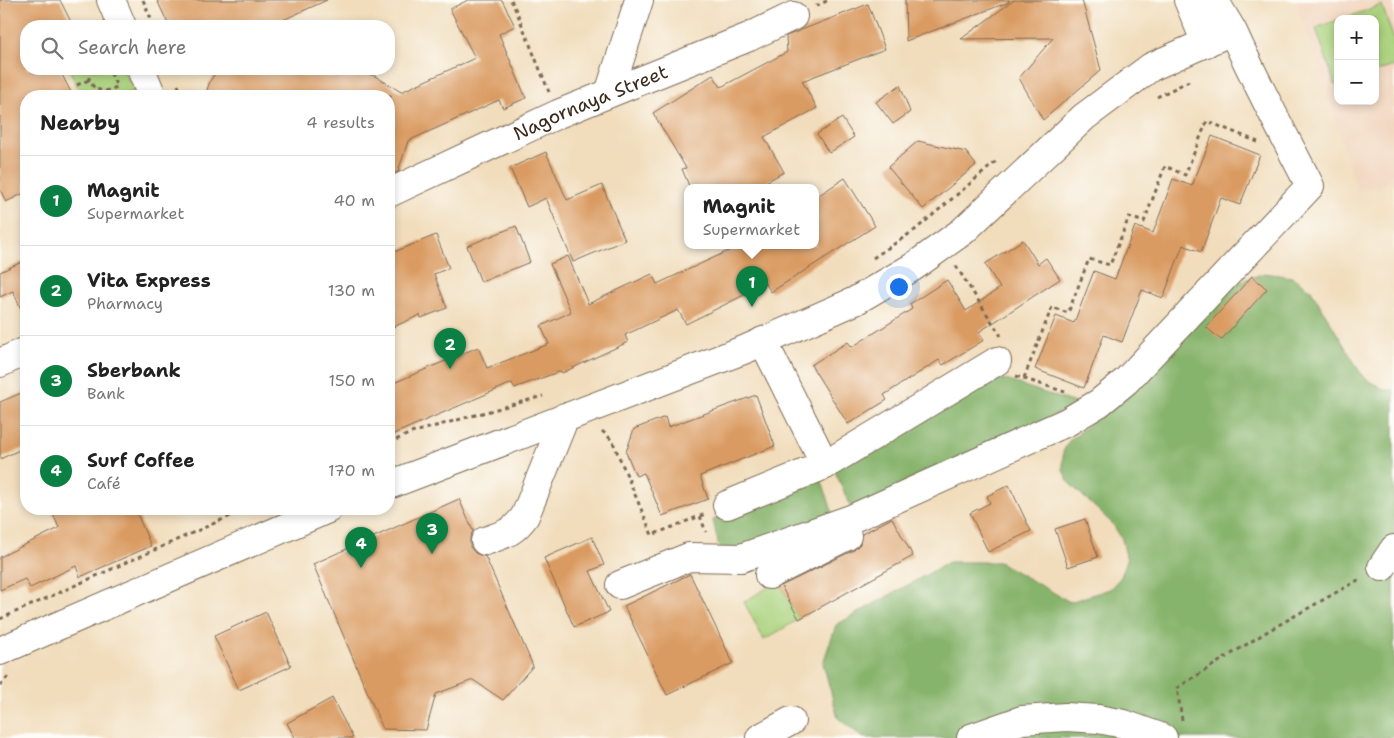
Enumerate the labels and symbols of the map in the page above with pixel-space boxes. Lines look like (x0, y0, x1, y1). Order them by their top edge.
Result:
street label: Nagornaya Street (509, 59, 671, 146)
pin: 1 (736, 266, 768, 307)
your location (886, 274, 912, 300)
pin: 2 (434, 328, 466, 369)
pin: 3 (416, 513, 448, 554)
pin: 4 (345, 527, 377, 568)

